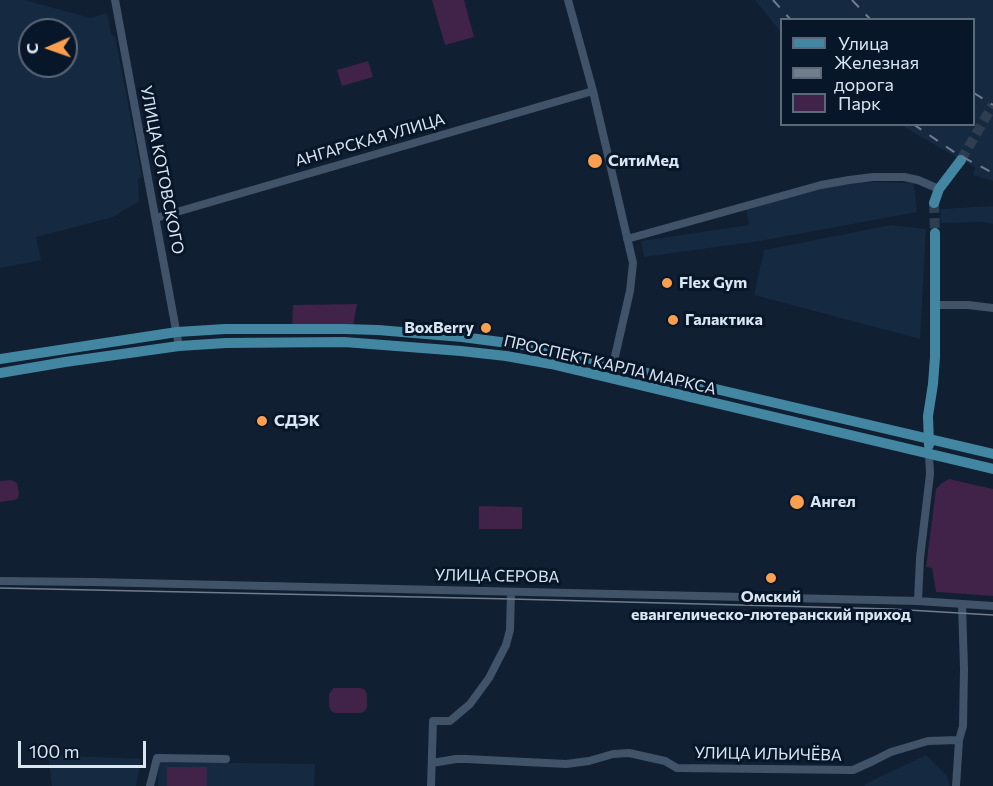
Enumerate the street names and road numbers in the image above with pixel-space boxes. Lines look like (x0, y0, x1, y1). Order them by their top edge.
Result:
street label: УЛИЦА КОТОВСКОГО (136, 84, 188, 256)
street label: АНГАРСКАЯ УЛИЦА (293, 109, 447, 171)
street label: ПРОСПЕКТ КАРЛА МАРКСА (502, 331, 718, 399)
street label: УЛИЦА СЕРОВА (435, 565, 559, 587)
street label: УЛИЦА ИЛЬИЧЁВА (694, 743, 842, 765)

